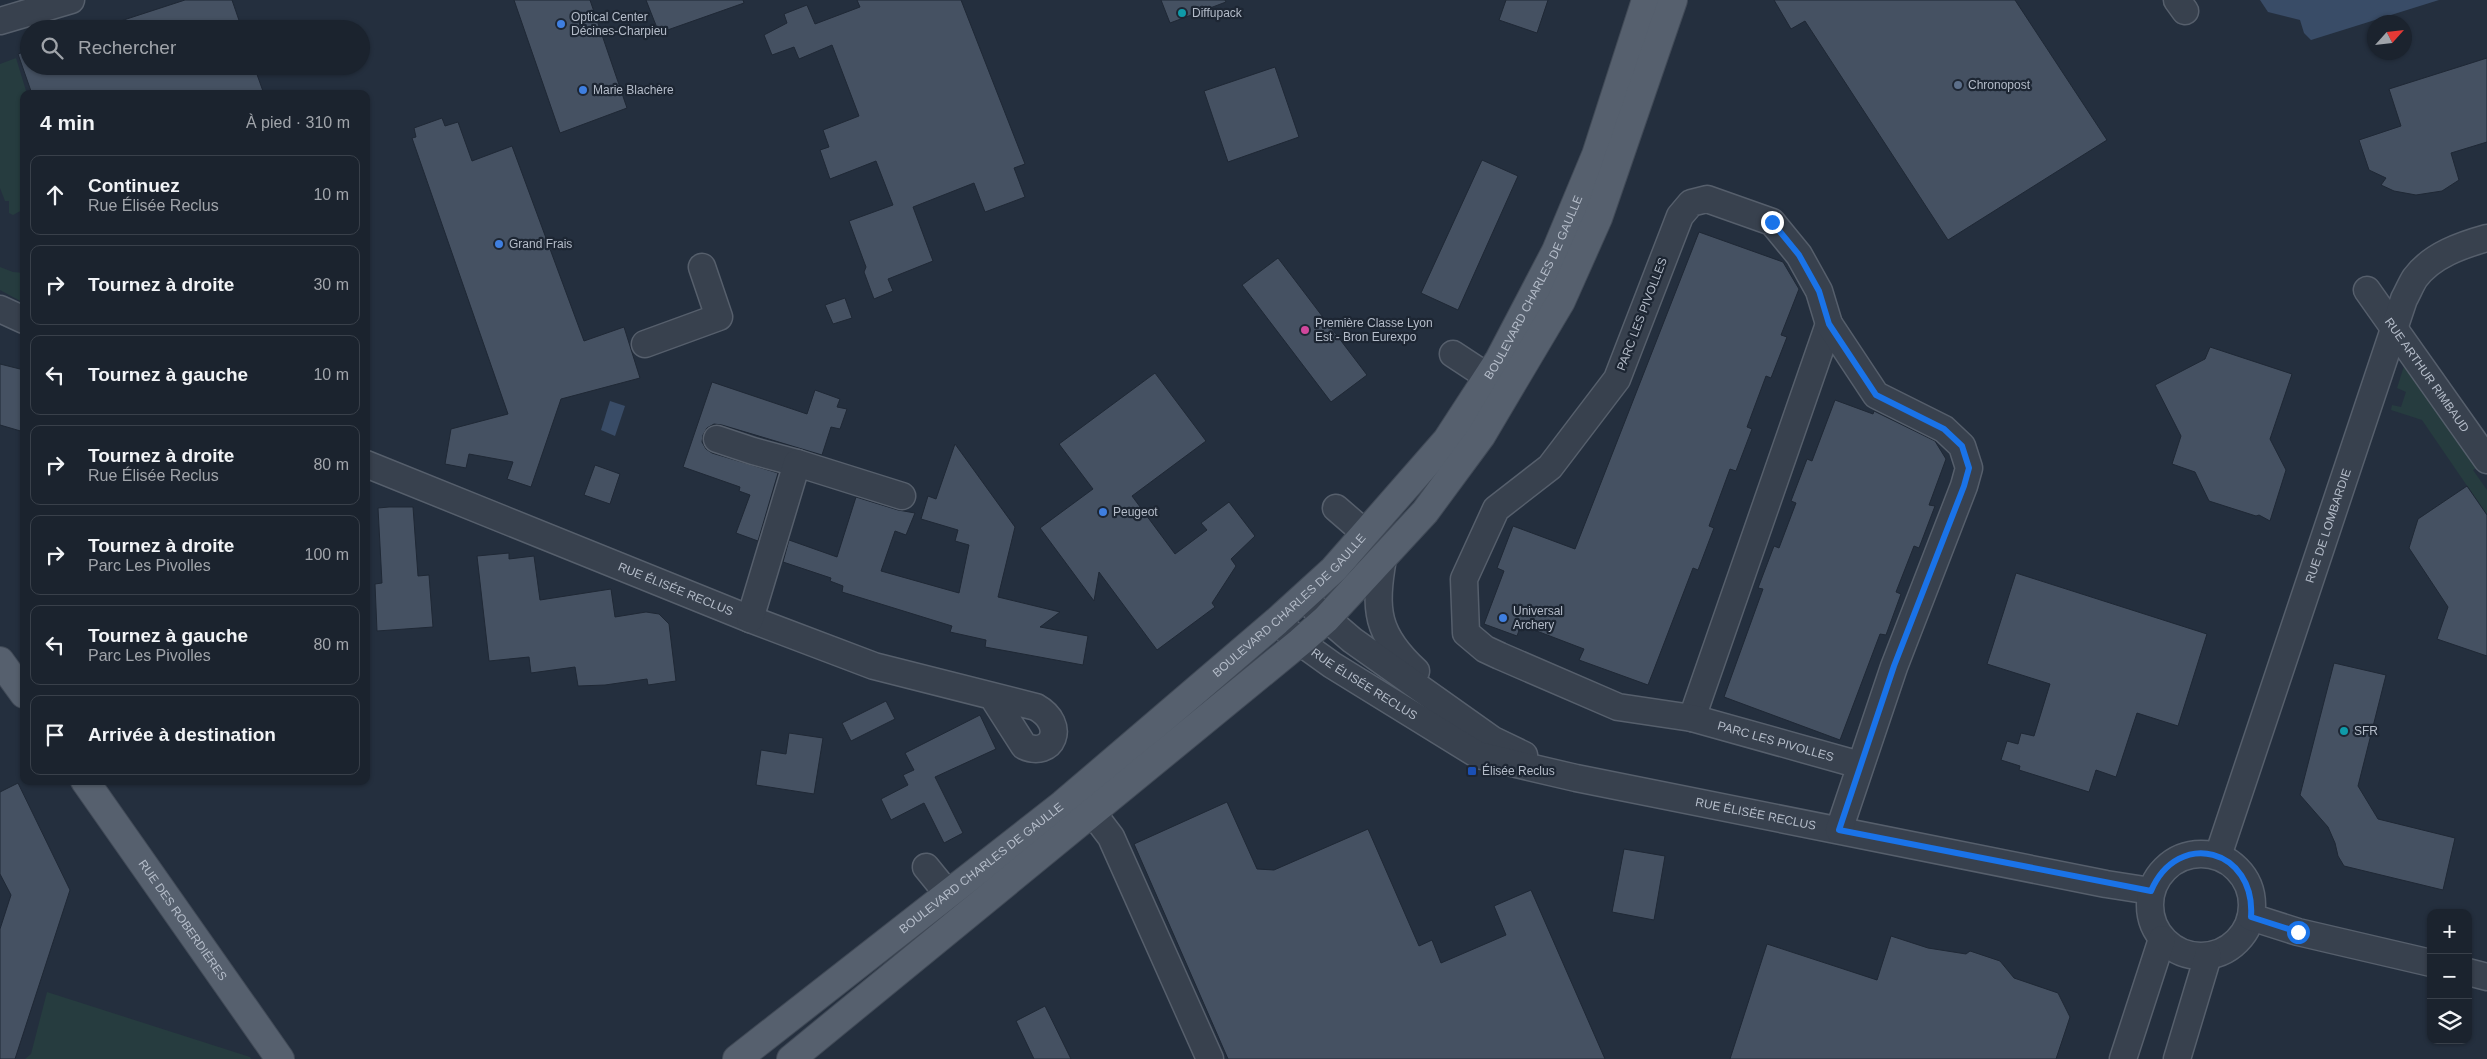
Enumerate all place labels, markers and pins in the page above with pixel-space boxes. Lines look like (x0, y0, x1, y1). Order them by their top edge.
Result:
place label: Diffupack (1192, 6, 1243, 20)
marker: Diffupack (1176, 7, 1188, 19)
place label: Optical Center Décines-Charpieu (571, 10, 667, 38)
marker: Optical Center Décines-Charpieu (555, 18, 567, 30)
place label: Chronopost (1968, 78, 2031, 92)
marker: Chronopost (1952, 79, 1964, 91)
place label: Marie Blachère (593, 83, 674, 97)
marker: Marie Blachère (577, 84, 589, 96)
place label: Grand Frais (509, 237, 572, 251)
marker: Grand Frais (493, 238, 505, 250)
place label: Première Classe Lyon Est - Bron Eurexpo (1315, 316, 1433, 344)
marker: Première Classe Lyon Est - Bron Eurexpo (1299, 324, 1311, 336)
place label: Peugeot (1113, 505, 1158, 519)
marker: Peugeot (1097, 506, 1109, 518)
place label: Universal Archery (1513, 604, 1563, 632)
marker: Universal Archery (1497, 612, 1509, 624)
place label: SFR (2354, 724, 2378, 738)
marker: SFR (2338, 725, 2350, 737)
place label: Élisée Reclus (1482, 763, 1555, 778)
marker: Élisée Reclus (1466, 765, 1478, 777)

